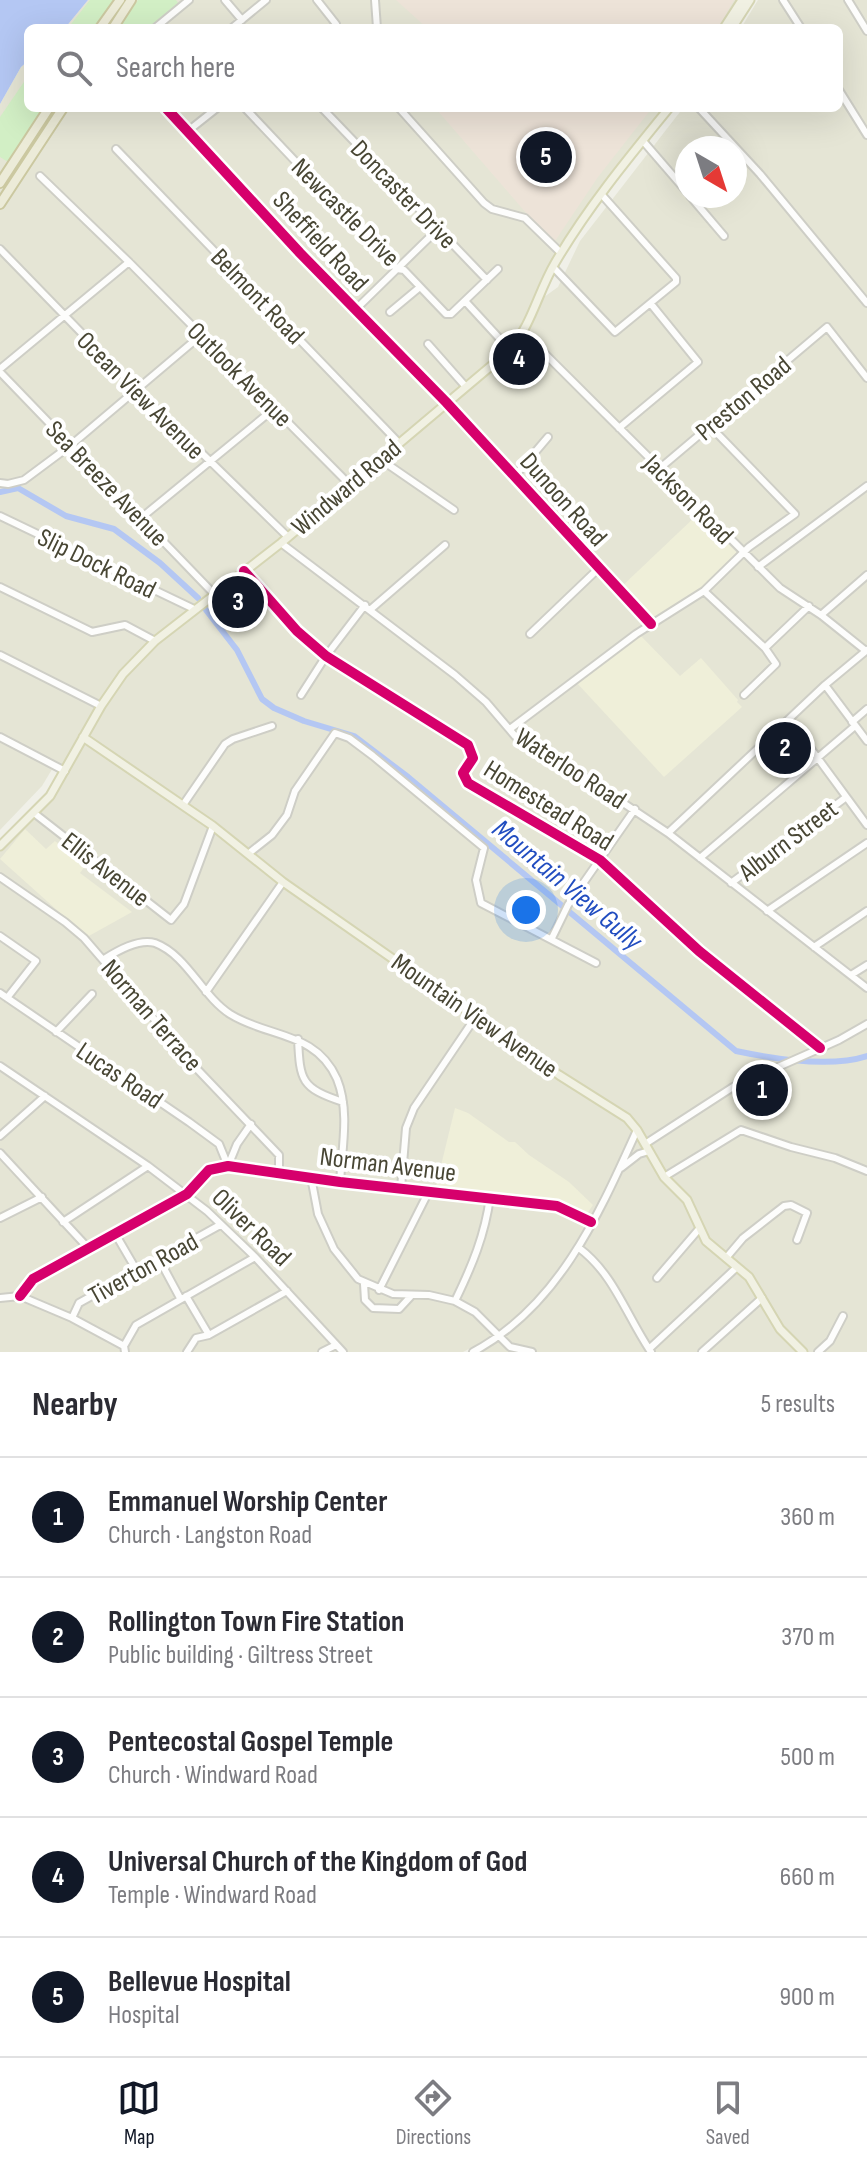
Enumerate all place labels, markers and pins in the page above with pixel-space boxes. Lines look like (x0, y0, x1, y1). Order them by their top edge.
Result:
pin: 5 (520, 127, 572, 187)
pin: 4 (493, 329, 545, 389)
pin: 3 (212, 572, 264, 632)
pin: 2 (759, 718, 811, 778)
pin: 1 (736, 1060, 788, 1120)

